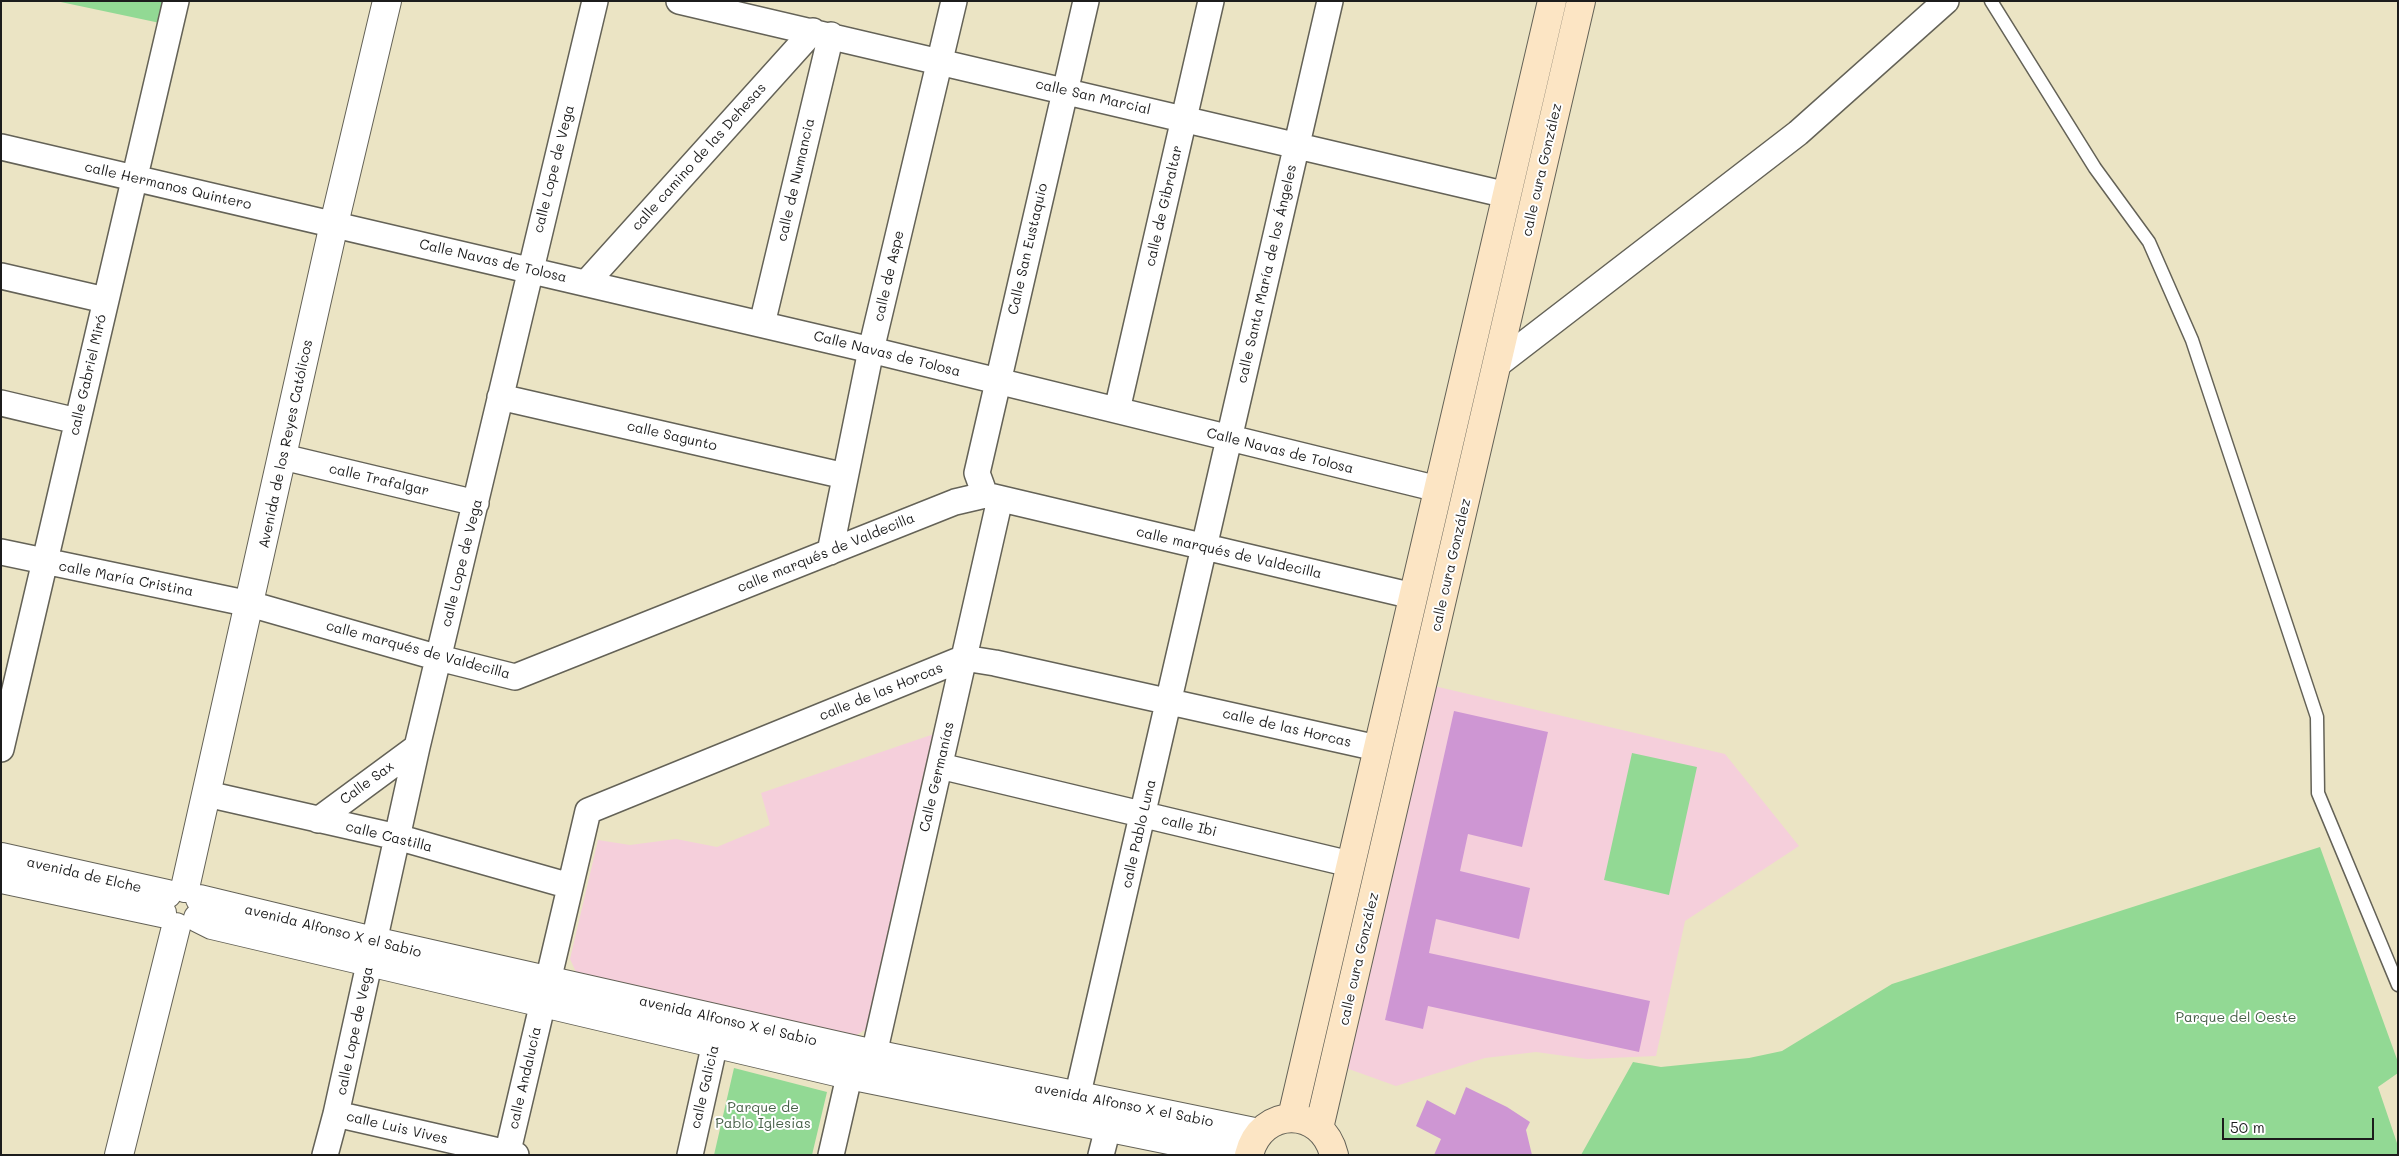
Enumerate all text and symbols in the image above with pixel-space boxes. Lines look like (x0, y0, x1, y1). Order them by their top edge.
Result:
street label: calle San Marcial (1034, 76, 1152, 118)
street label: calle camino de las Dehesas (628, 80, 770, 234)
street label: calle cura González (1519, 102, 1565, 238)
street label: calle Lope de Vega (530, 103, 578, 235)
street label: calle de Numancia (774, 117, 818, 243)
street label: calle de Gibraltar (1142, 144, 1186, 268)
street label: calle Hermanos Quintero (83, 159, 253, 213)
street label: calle Santa María de los Ángeles (1234, 163, 1300, 385)
street label: Calle San Eustaquio (1005, 182, 1051, 316)
street label: calle de Aspe (870, 229, 908, 323)
street label: Calle Navas de Tolosa (418, 236, 568, 286)
street label: calle Gabriel Miró (66, 313, 110, 437)
street label: Calle Navas de Tolosa (812, 328, 962, 380)
street label: Avenida de los Reyes Católicos (256, 338, 316, 550)
street label: calle Sagunto (625, 417, 719, 455)
street label: Calle Navas de Tolosa (1205, 425, 1355, 477)
street label: calle Trafalgar (327, 460, 431, 500)
street label: calle Lope de Vega (438, 497, 486, 629)
street label: calle cura González (1428, 497, 1474, 633)
street label: calle marqués de Valdecilla (735, 510, 917, 596)
street label: calle marqués de Valdecilla (1135, 523, 1323, 583)
street label: calle María Cristina (57, 558, 195, 600)
street label: calle marqués de Valdecilla (324, 617, 512, 683)
street label: calle de las Horcas (817, 660, 945, 724)
street label: calle de las Horcas (1221, 705, 1353, 751)
street label: Calle Germanías (916, 720, 958, 834)
street label: Calle Sax (337, 758, 397, 808)
street label: calle Pablo Luna (1118, 778, 1160, 890)
street label: calle Ibi (1160, 811, 1218, 841)
street label: calle Castilla (344, 818, 434, 856)
street label: avenida de Elche (25, 854, 143, 896)
street label: calle cura González (1336, 891, 1382, 1027)
street label: avenida Alfonso X el Sabio (243, 901, 423, 961)
street label: calle Lope de Vega (333, 965, 377, 1097)
street label: avenida Alfonso X el Sabio (638, 992, 818, 1050)
park label: Parque del Oeste (2175, 1010, 2297, 1026)
street label: calle Andalucía (505, 1025, 545, 1131)
street label: calle Galicia (687, 1044, 723, 1130)
street label: avenida Alfonso X el Sabio (1033, 1079, 1215, 1131)
park label: Parque de Pablo Iglesias (715, 1100, 811, 1132)
street label: calle Luis Vives (345, 1108, 449, 1148)
scale bar (2224, 1108, 2376, 1140)
text: 50 m (2230, 1117, 2265, 1137)

